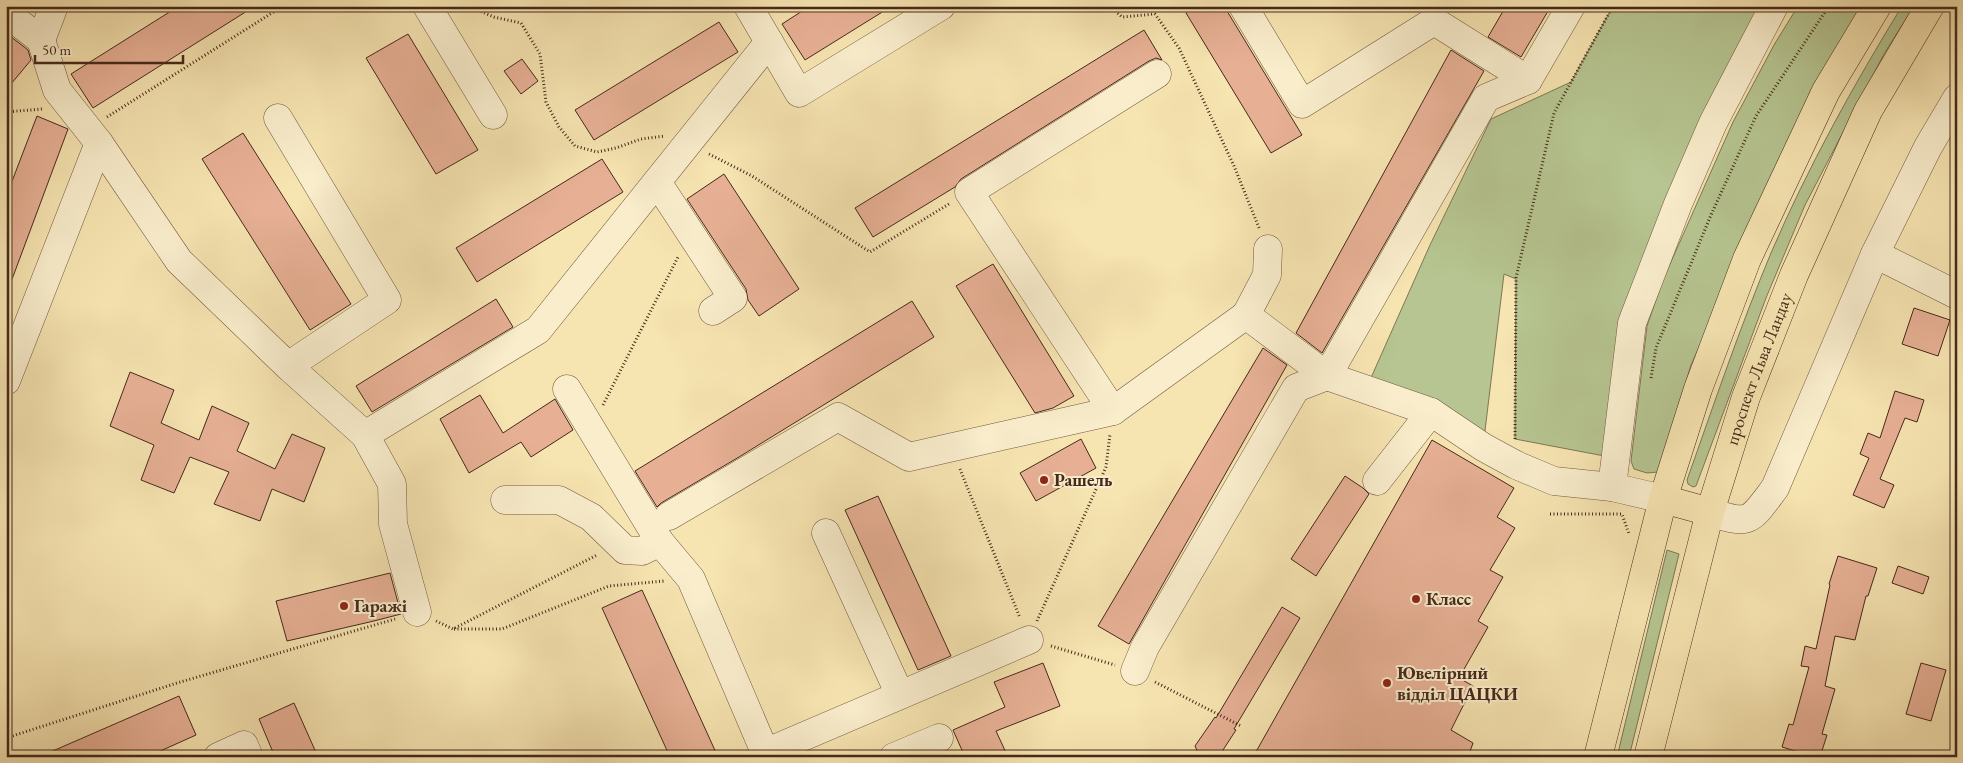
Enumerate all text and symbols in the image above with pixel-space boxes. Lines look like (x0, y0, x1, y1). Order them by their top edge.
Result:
scale bar (35, 32, 182, 64)
text: 50 m (42, 40, 71, 59)
street label: проспект Льва Ландау (1720, 289, 1797, 448)
place label: Рашель (1054, 468, 1112, 491)
marker: Рашель (1038, 474, 1050, 486)
place label: Класс (1426, 587, 1472, 610)
marker: Класс (1410, 593, 1422, 605)
place label: Гаражі (354, 594, 408, 617)
marker: Гаражі (338, 600, 350, 612)
place label: Ювелірний відділ ЦАЦКИ (1397, 661, 1518, 705)
marker: Ювелірний відділ ЦАЦКИ (1381, 677, 1393, 689)

